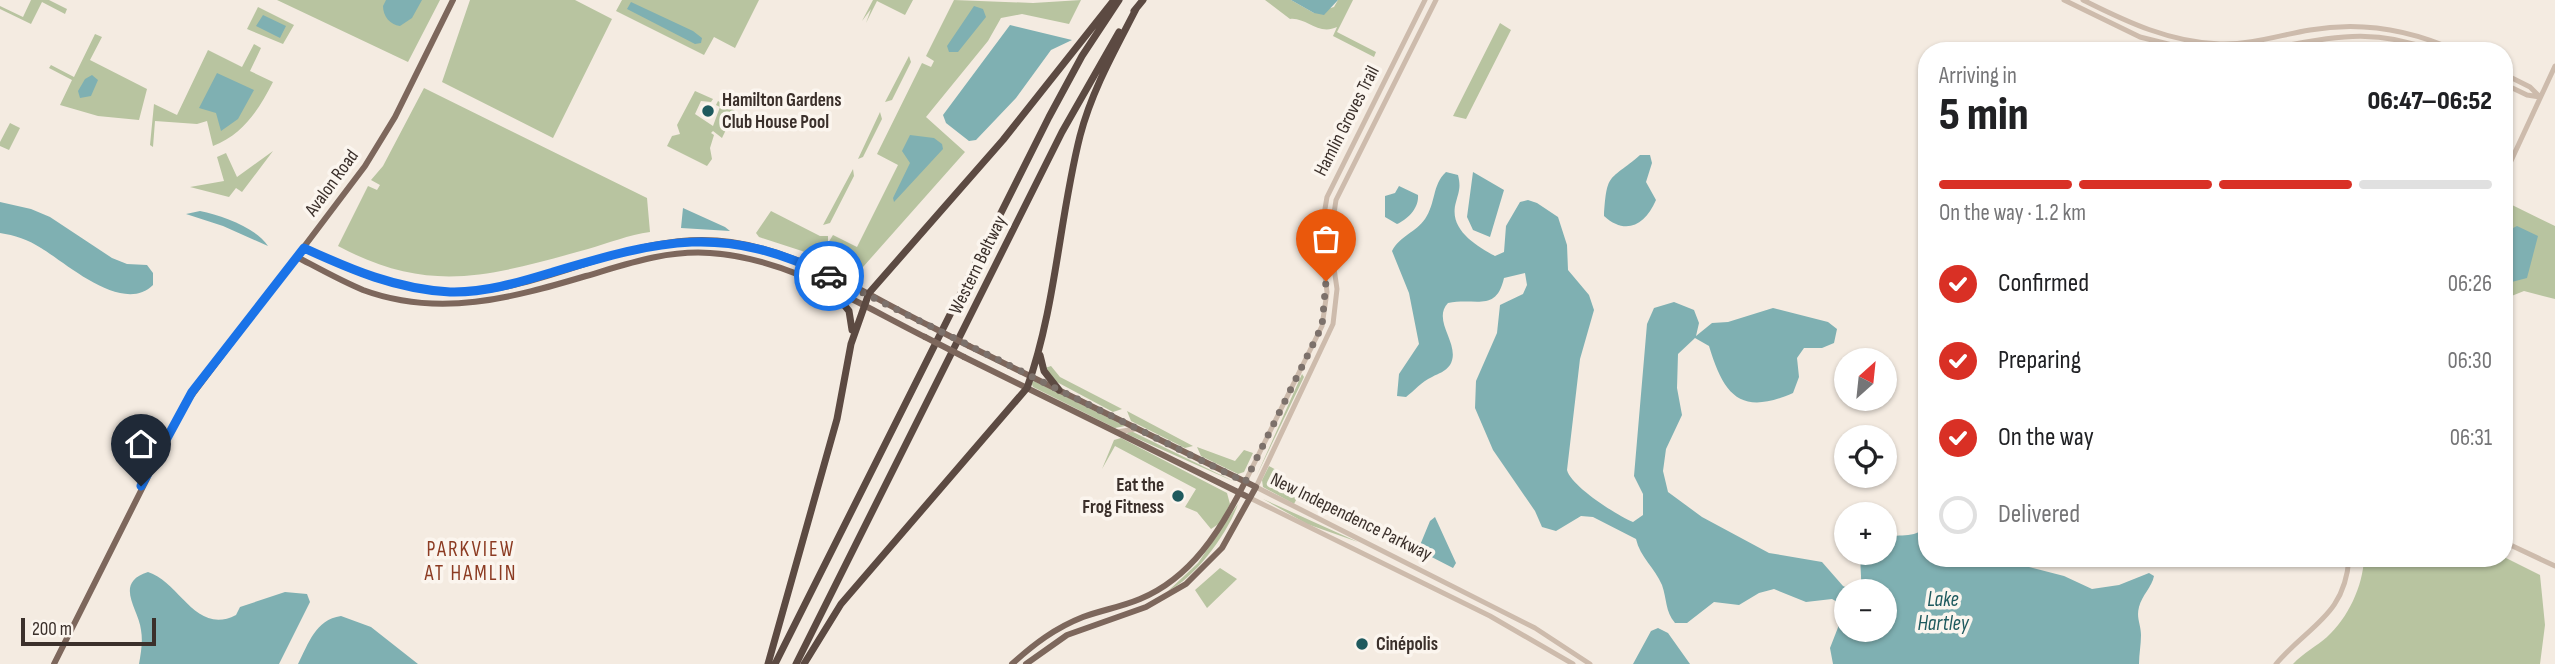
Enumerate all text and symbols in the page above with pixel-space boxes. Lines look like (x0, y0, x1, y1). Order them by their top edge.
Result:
street label: Hamlin Groves Trail (1309, 62, 1385, 180)
text: Arriving in (1939, 62, 2017, 90)
text: 06:47–06:52 (2367, 86, 2492, 117)
text: 5 min (1939, 88, 2029, 143)
place label: Hamilton Gardens Club House Pool (722, 89, 842, 134)
marker: Hamilton Gardens Club House Pool (700, 103, 716, 119)
street label: Avalon Road (300, 145, 364, 222)
text: On the way · 1.2 km (1939, 199, 2086, 227)
pin (1296, 209, 1356, 281)
street label: Western Beltway (944, 211, 1012, 318)
icon: bag (1307, 220, 1345, 258)
courier (794, 241, 864, 311)
icon: car (810, 257, 848, 295)
icon: check (1939, 265, 1977, 303)
text: Confirmed (1998, 268, 2089, 299)
text: 06:26 (2448, 270, 2492, 298)
icon: check (1939, 342, 1977, 380)
text: Preparing (1998, 345, 2081, 376)
text: 06:30 (2447, 347, 2492, 375)
north arrow (1834, 348, 1897, 411)
map controls (1834, 348, 1897, 642)
pin (111, 414, 171, 486)
icon: check (1939, 419, 1977, 457)
text: On the way (1998, 422, 2094, 453)
text: 06:31 (2450, 424, 2492, 452)
icon: home (122, 425, 160, 463)
button: locate (1834, 425, 1897, 488)
street label: New Independence Parkway (1267, 468, 1436, 566)
place label: Eat the Frog Fitness (1082, 474, 1164, 519)
marker: Eat the Frog Fitness (1170, 488, 1186, 504)
text: Delivered (1998, 499, 2080, 530)
button: + (1834, 502, 1897, 565)
district label: PARKVIEW AT HAMLIN (424, 537, 517, 586)
button: − (1834, 579, 1897, 642)
water label: Lake Hartley (1917, 587, 1970, 636)
scale bar (21, 615, 156, 647)
text: 200 m (32, 618, 72, 641)
place label: Cinépolis (1376, 633, 1438, 656)
marker: Cinépolis (1354, 636, 1370, 652)

